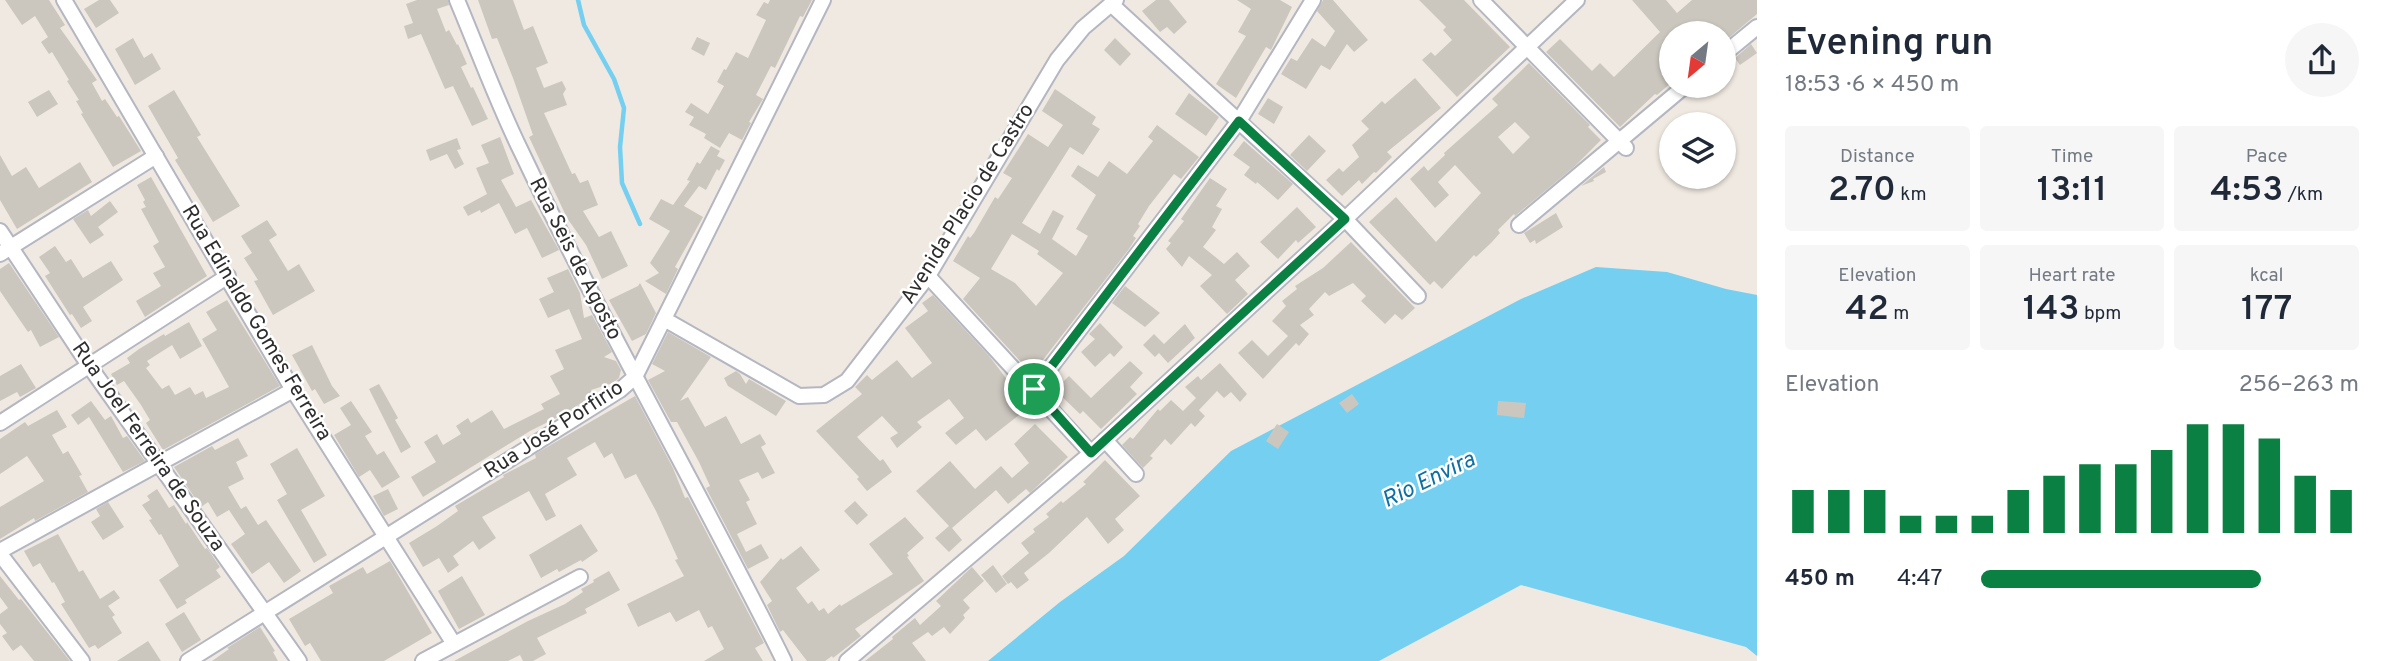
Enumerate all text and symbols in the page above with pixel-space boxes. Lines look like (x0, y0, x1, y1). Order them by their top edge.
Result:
text: Evening run (1785, 20, 1993, 69)
north arrow (1659, 21, 1736, 98)
map controls (1659, 21, 1736, 189)
button: share (2285, 23, 2359, 97)
text: 18:53 · 6 × 450 m (1785, 71, 1959, 100)
street label: Avenida Placio de Castro (895, 99, 1041, 309)
button: layers (1659, 112, 1736, 189)
text: Distance (1840, 145, 1915, 169)
text: Time (2051, 145, 2093, 169)
text: Pace (2246, 145, 2288, 169)
text: 2.70 (1828, 169, 1896, 213)
text: 13:11 (2037, 169, 2107, 213)
text: 4:53 (2210, 169, 2283, 213)
street label: Rua Seis de Agosto (522, 173, 628, 345)
text: km (1896, 183, 1927, 207)
text: /km (2283, 183, 2323, 207)
street label: Rua Edinaldo Gomes Ferreira (175, 200, 337, 446)
text: Elevation (1838, 264, 1916, 288)
text: Heart rate (2029, 264, 2115, 288)
text: kcal (2250, 264, 2284, 288)
text: 42 (1845, 288, 1889, 332)
text: 143 (2023, 288, 2079, 332)
text: 177 (2241, 288, 2292, 332)
text: m (1889, 302, 1909, 326)
text: bpm (2079, 302, 2121, 326)
street label: Rua Joel Ferreira de Souza (65, 337, 231, 557)
pin (1004, 359, 1064, 419)
icon: arrive (1015, 370, 1053, 408)
text: Elevation (1785, 371, 1880, 400)
text: 256–263 m (2239, 371, 2359, 400)
street label: Rua José Porfirio (479, 375, 629, 485)
water label: Rio Envira (1378, 446, 1480, 516)
text: 450 m (1785, 565, 1855, 594)
text: 4:47 (1897, 565, 1943, 594)

